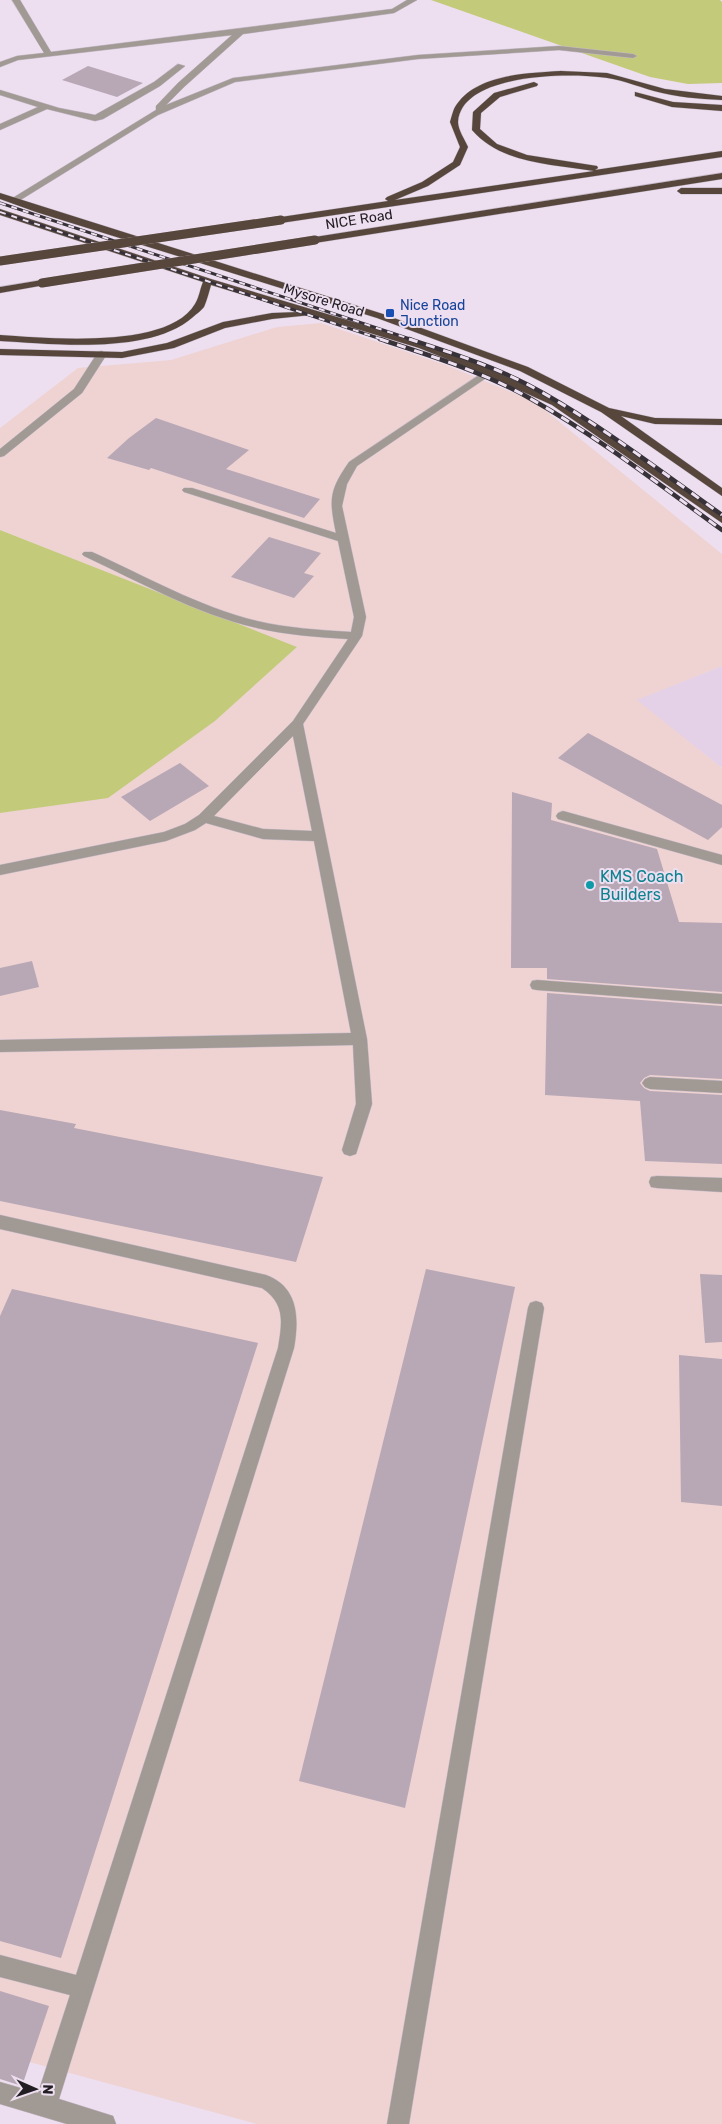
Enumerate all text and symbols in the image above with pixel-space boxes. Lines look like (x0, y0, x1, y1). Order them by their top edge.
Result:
street label: NICE Road (324, 206, 394, 233)
street label: Mysore Road (281, 280, 366, 321)
place label: Nice Road Junction (400, 297, 465, 330)
marker: Nice Road Junction (384, 307, 396, 319)
place label: KMS Coach Builders (600, 867, 683, 904)
marker: KMS Coach Builders (584, 879, 596, 891)
north arrow (10, 2064, 60, 2114)
text: N (39, 2084, 56, 2095)

